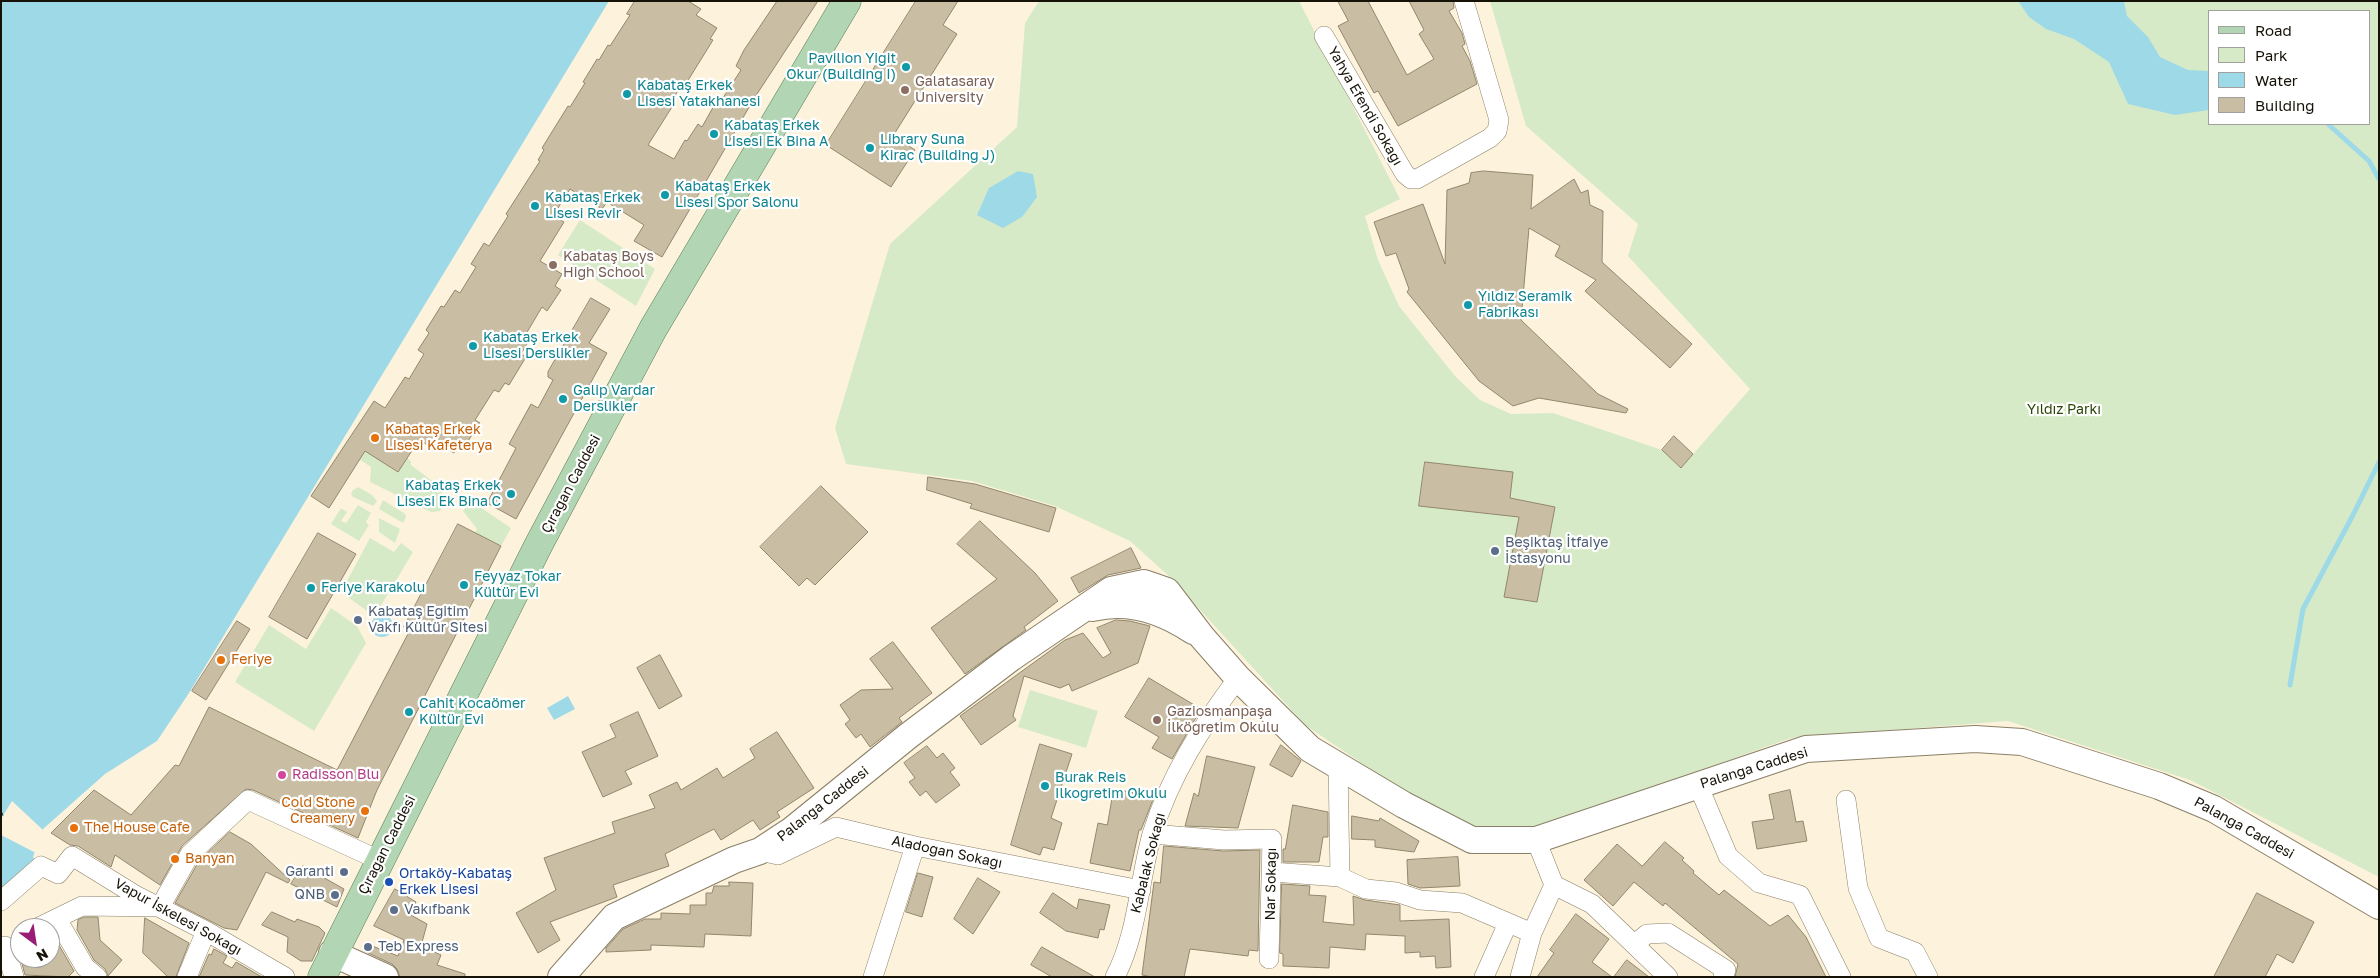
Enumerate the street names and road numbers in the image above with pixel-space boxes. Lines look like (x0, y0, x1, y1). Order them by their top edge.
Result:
street label: Yahya Efendi Sokağı (1324, 44, 1406, 168)
street label: Çırağan Caddesi (538, 432, 604, 536)
street label: Palanga Caddesi (1698, 744, 1810, 792)
street label: Palanga Caddesi (774, 763, 872, 845)
street label: Çırağan Caddesi (355, 793, 419, 897)
street label: Palanga Caddesi (2191, 794, 2297, 862)
street label: Kabalak Sokağı (1127, 811, 1169, 915)
street label: Aladoğan Sokağı (890, 832, 1004, 872)
street label: Nar Sokağı (1262, 847, 1280, 921)
street label: Vapur İskelesi Sokağı (112, 875, 244, 959)

